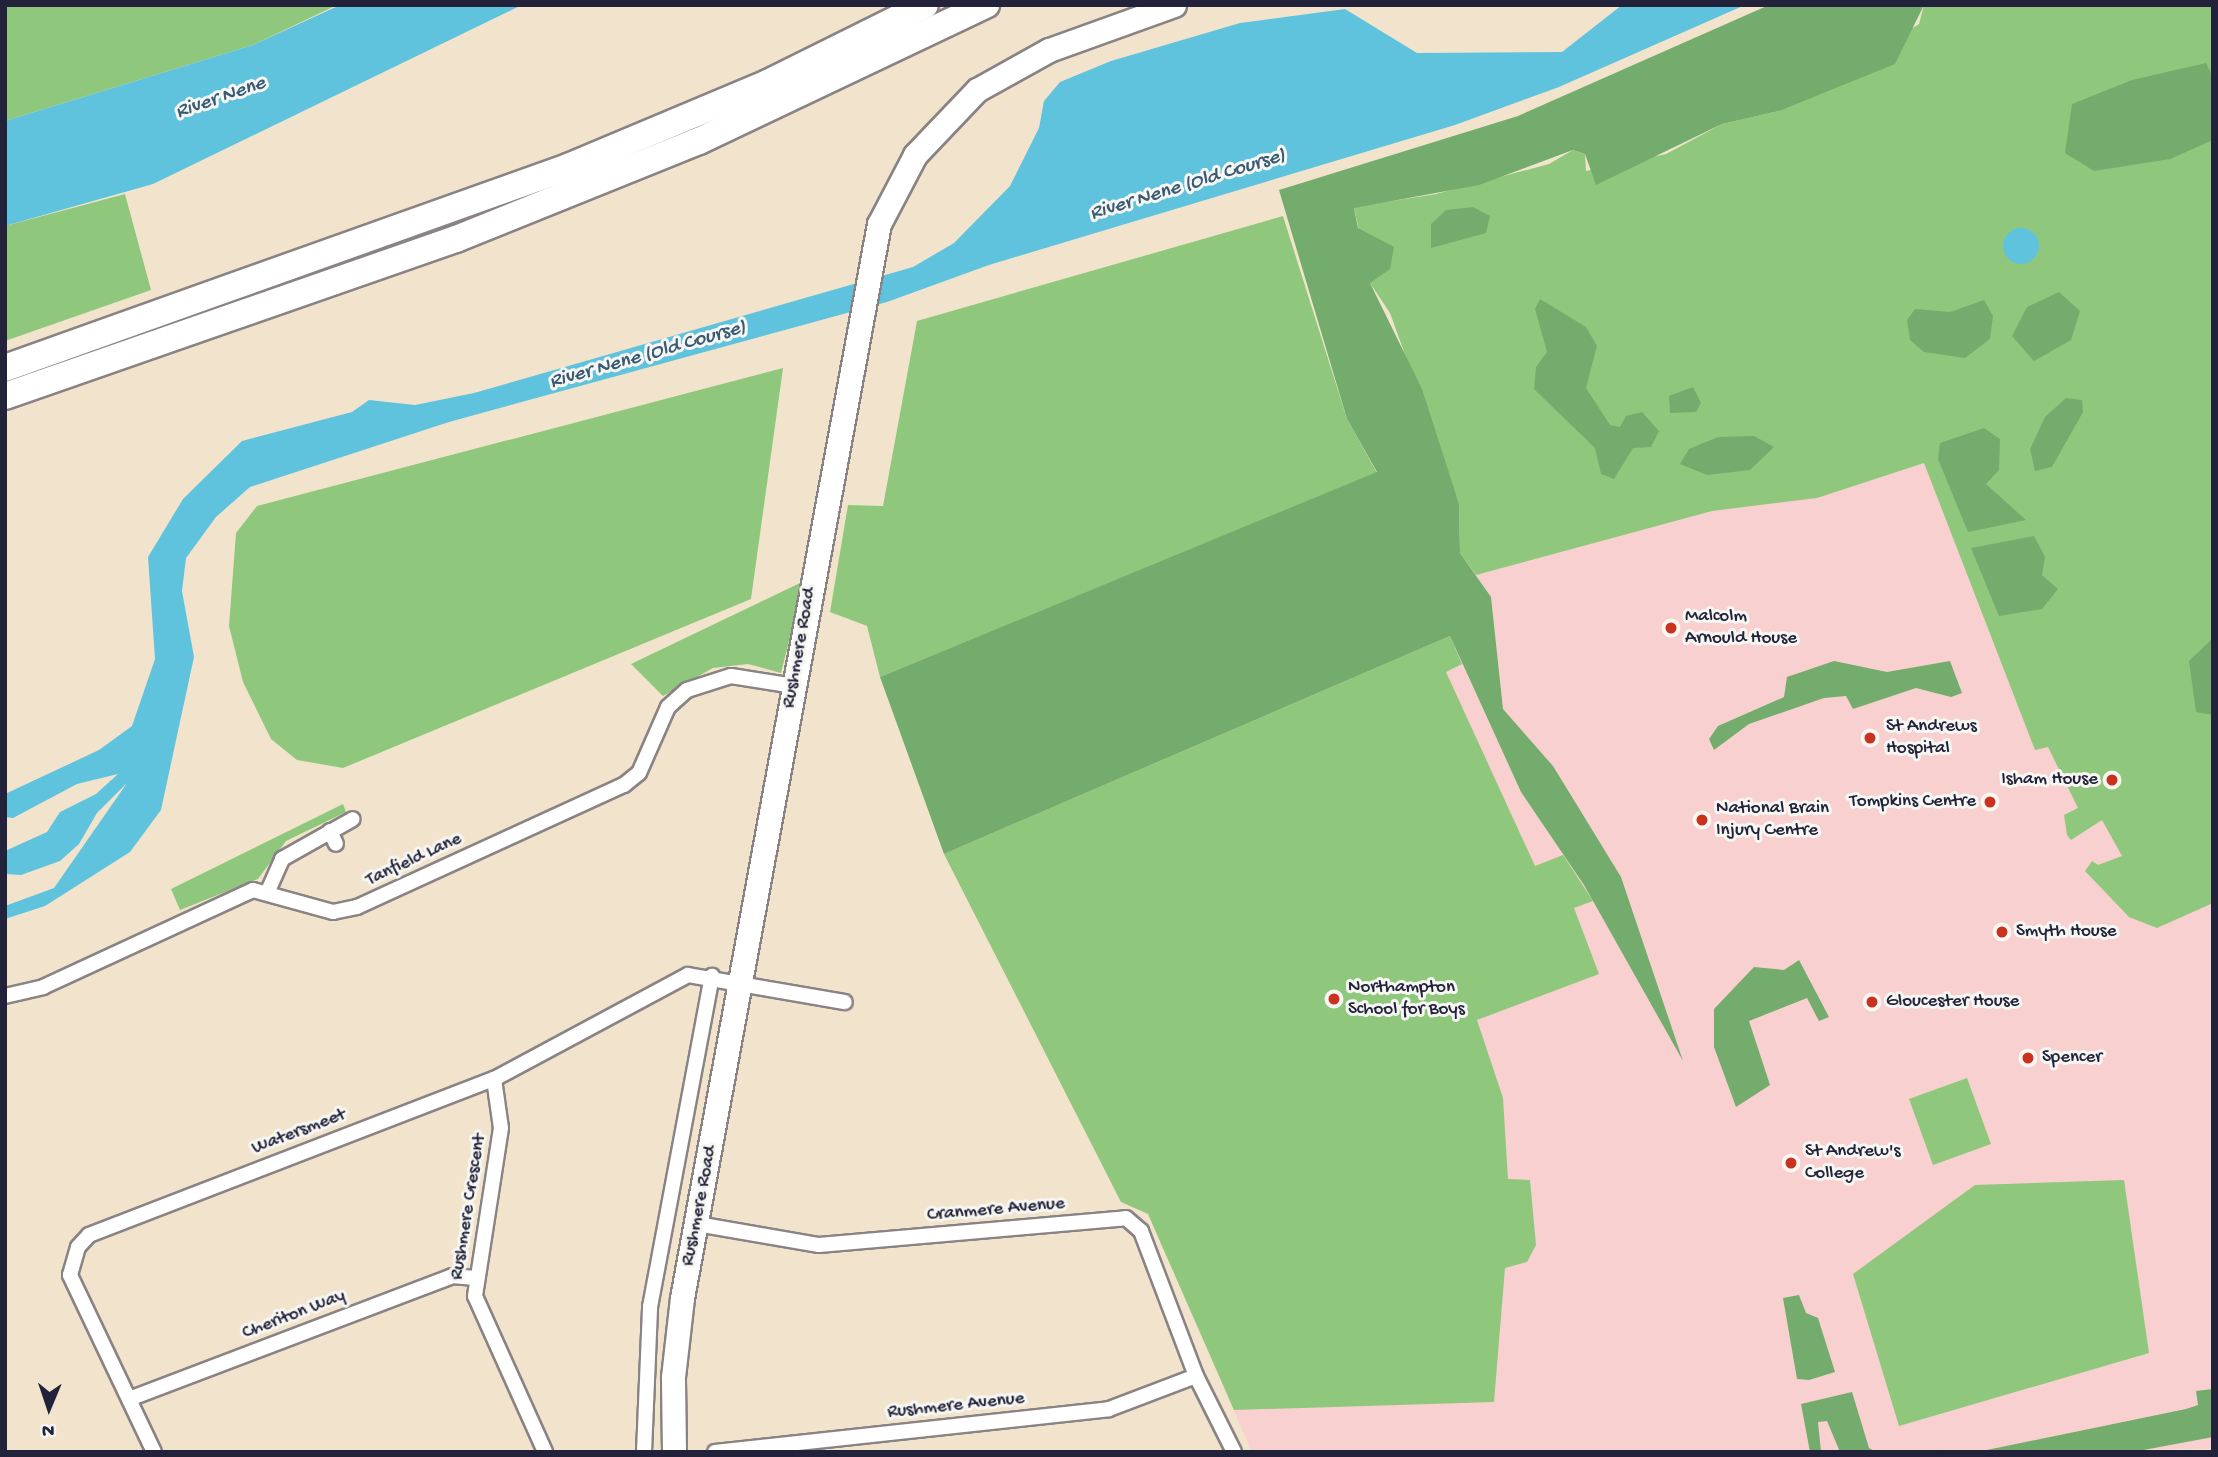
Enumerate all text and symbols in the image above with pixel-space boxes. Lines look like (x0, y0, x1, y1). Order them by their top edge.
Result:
water label: River Nene (173, 72, 269, 126)
water label: River Nene (Old Course) (1087, 144, 1289, 228)
water label: River Nene (Old Course) (547, 316, 749, 396)
street label: Rushmere Road (778, 586, 822, 710)
place label: Malcolm Arnould House (1685, 606, 1797, 650)
marker: Malcolm Arnould House (1663, 620, 1679, 636)
place label: St Andrews Hospital (1886, 716, 1977, 760)
marker: St Andrews Hospital (1860, 728, 1880, 748)
place label: Isham House (2001, 769, 2098, 791)
marker: Isham House (2104, 772, 2120, 788)
place label: Tompkins Centre (1849, 791, 1976, 813)
marker: Tompkins Centre (1982, 794, 1998, 810)
place label: National Brain Injury Centre (1716, 798, 1829, 842)
marker: National Brain Injury Centre (1694, 812, 1710, 828)
street label: Tanfield Lane (363, 828, 465, 892)
place label: Smyth House (2016, 921, 2117, 943)
marker: Smyth House (1994, 924, 2010, 940)
place label: Northampton School for Boys (1348, 977, 1465, 1021)
marker: Northampton School for Boys (1326, 991, 1342, 1007)
place label: Gloucester House (1886, 991, 2019, 1013)
marker: Gloucester House (1864, 994, 1880, 1010)
place label: Spencer (2042, 1047, 2102, 1069)
marker: Spencer (2020, 1050, 2036, 1066)
street label: Watersmeet (249, 1104, 349, 1160)
street label: Rushmere Crescent (446, 1132, 492, 1282)
place label: St Andrew's College (1805, 1141, 1901, 1185)
street label: Rushmere Road (677, 1144, 723, 1268)
marker: St Andrew's College (1783, 1155, 1799, 1171)
street label: Cranmere Avenue (926, 1193, 1066, 1227)
street label: Cheriton Way (239, 1285, 349, 1345)
north arrow (14, 1373, 84, 1443)
street label: Rushmere Avenue (886, 1387, 1026, 1425)
text: N (42, 1418, 55, 1441)

